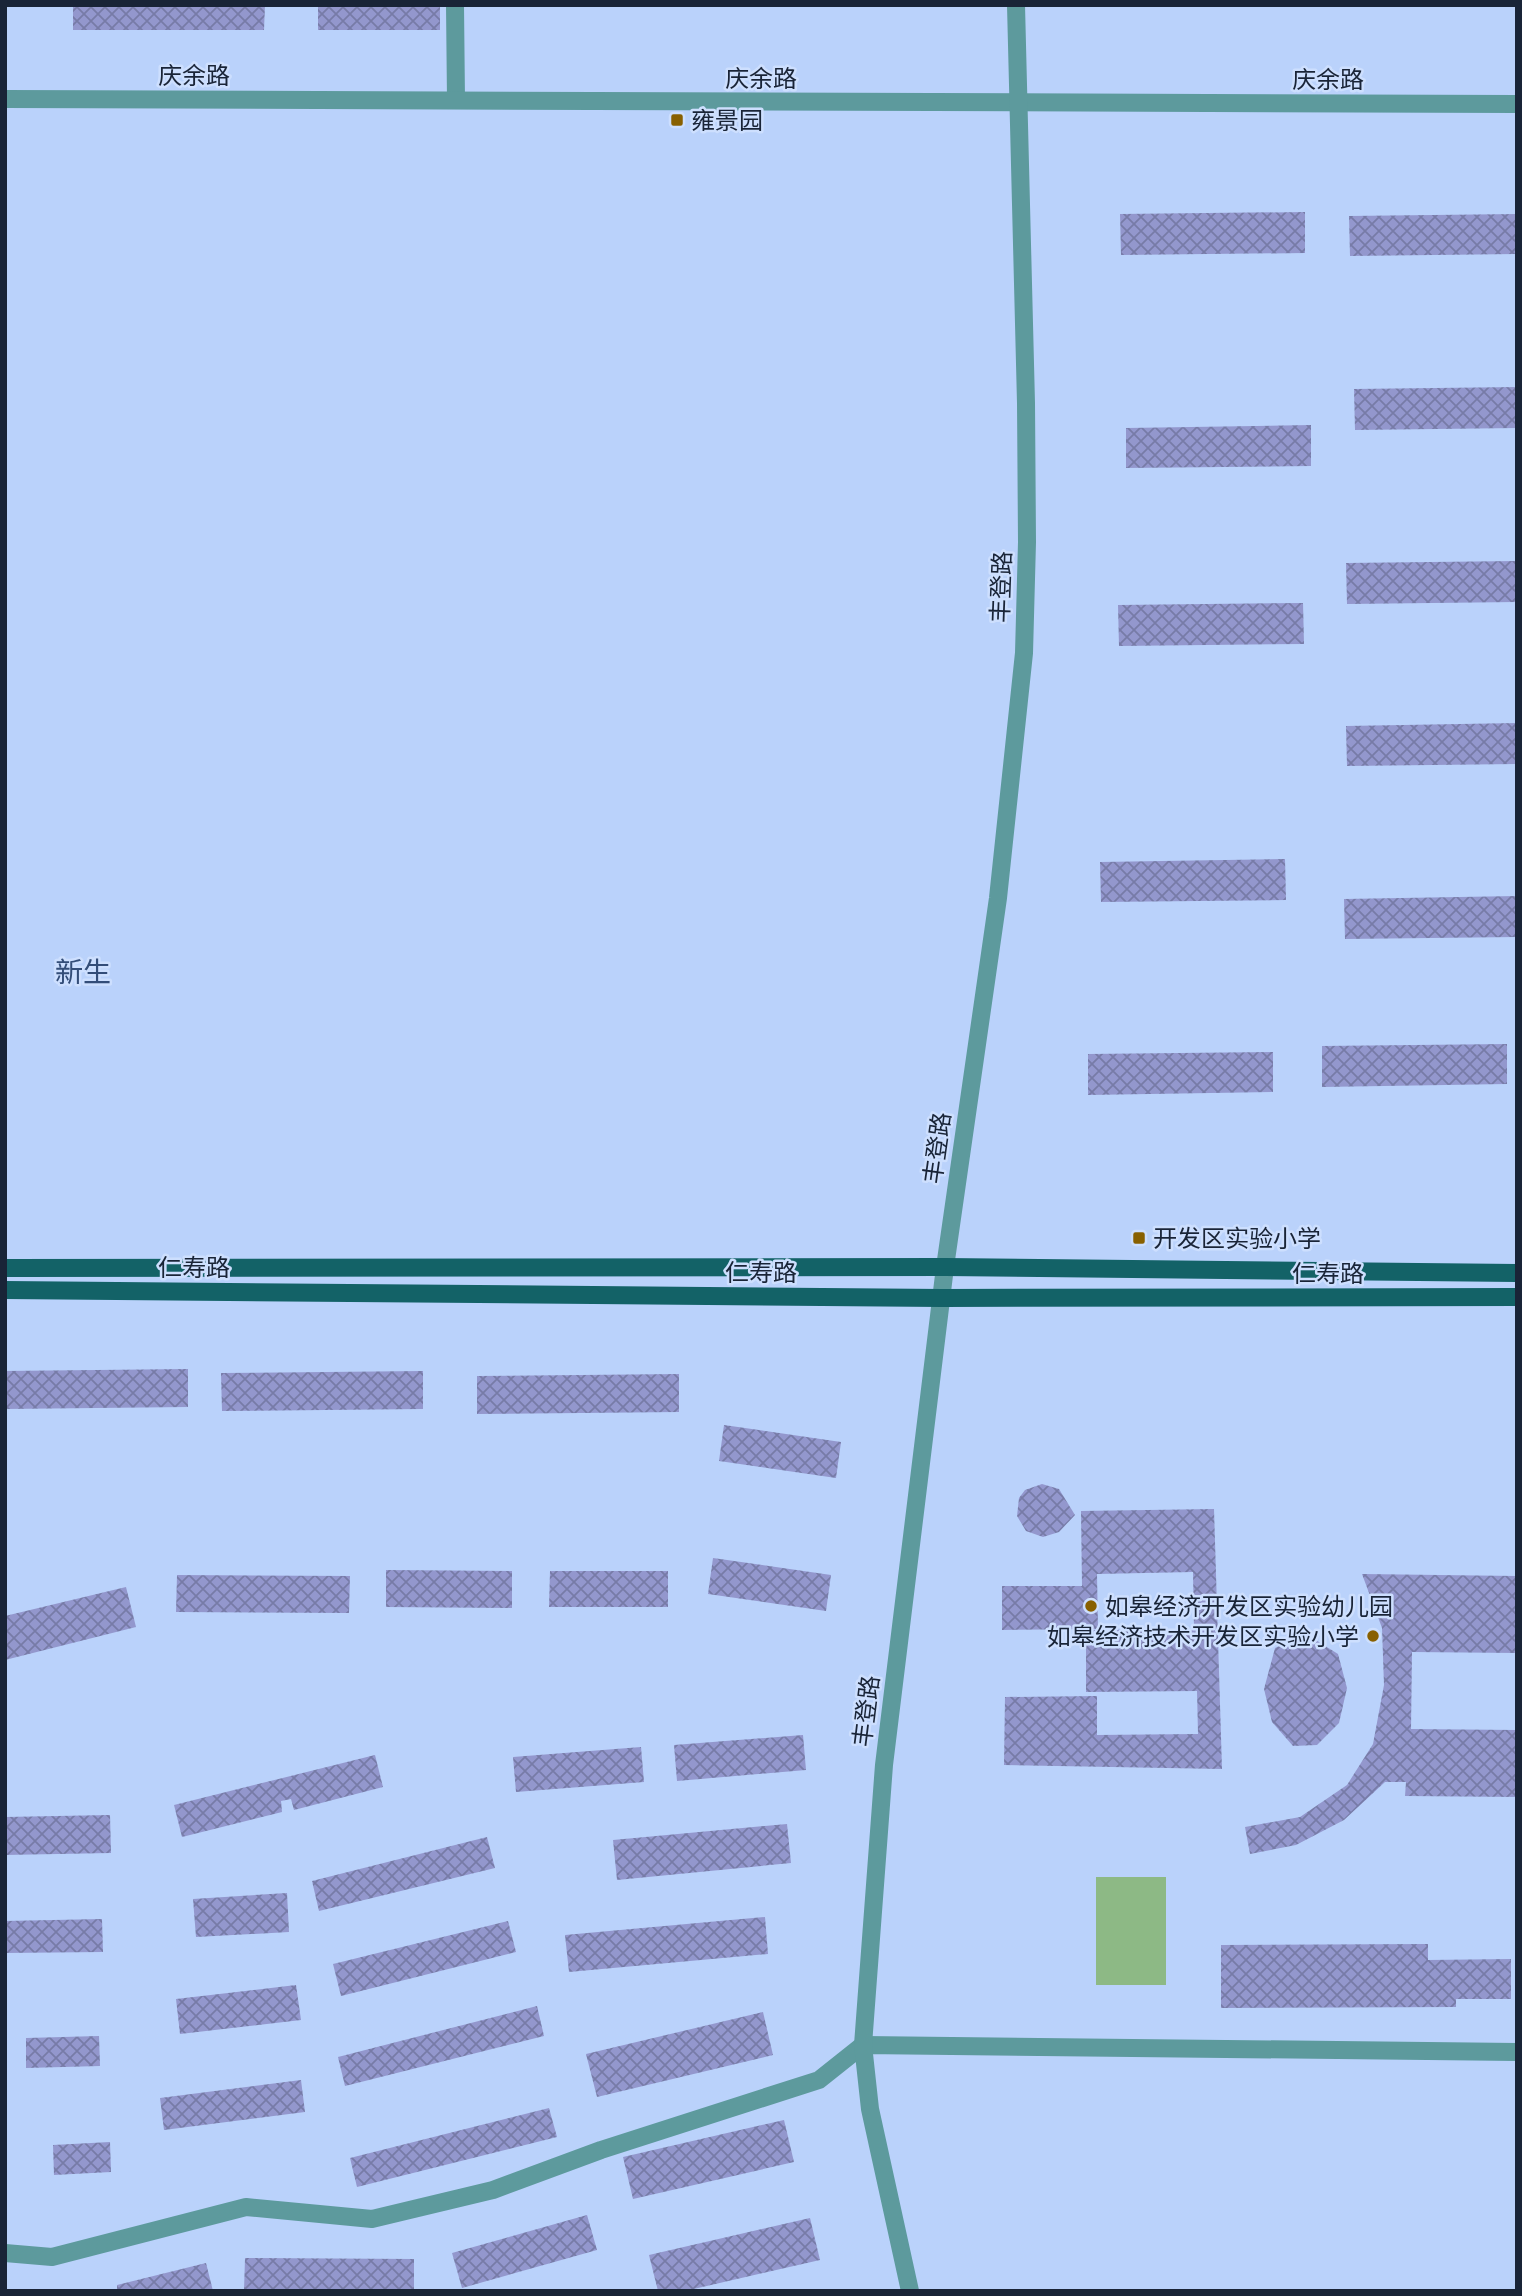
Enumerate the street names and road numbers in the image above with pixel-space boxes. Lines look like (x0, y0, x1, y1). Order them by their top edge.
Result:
street label: 庆余路 (158, 62, 230, 89)
street label: 庆余路 (725, 65, 797, 92)
street label: 庆余路 (1292, 66, 1364, 93)
street label: 丰登路 (986, 551, 1016, 623)
street label: 丰登路 (919, 1110, 955, 1186)
street label: 仁寿路 (158, 1254, 230, 1281)
street label: 仁寿路 (725, 1259, 797, 1286)
street label: 仁寿路 (1292, 1260, 1364, 1287)
street label: 丰登路 (848, 1674, 884, 1748)

